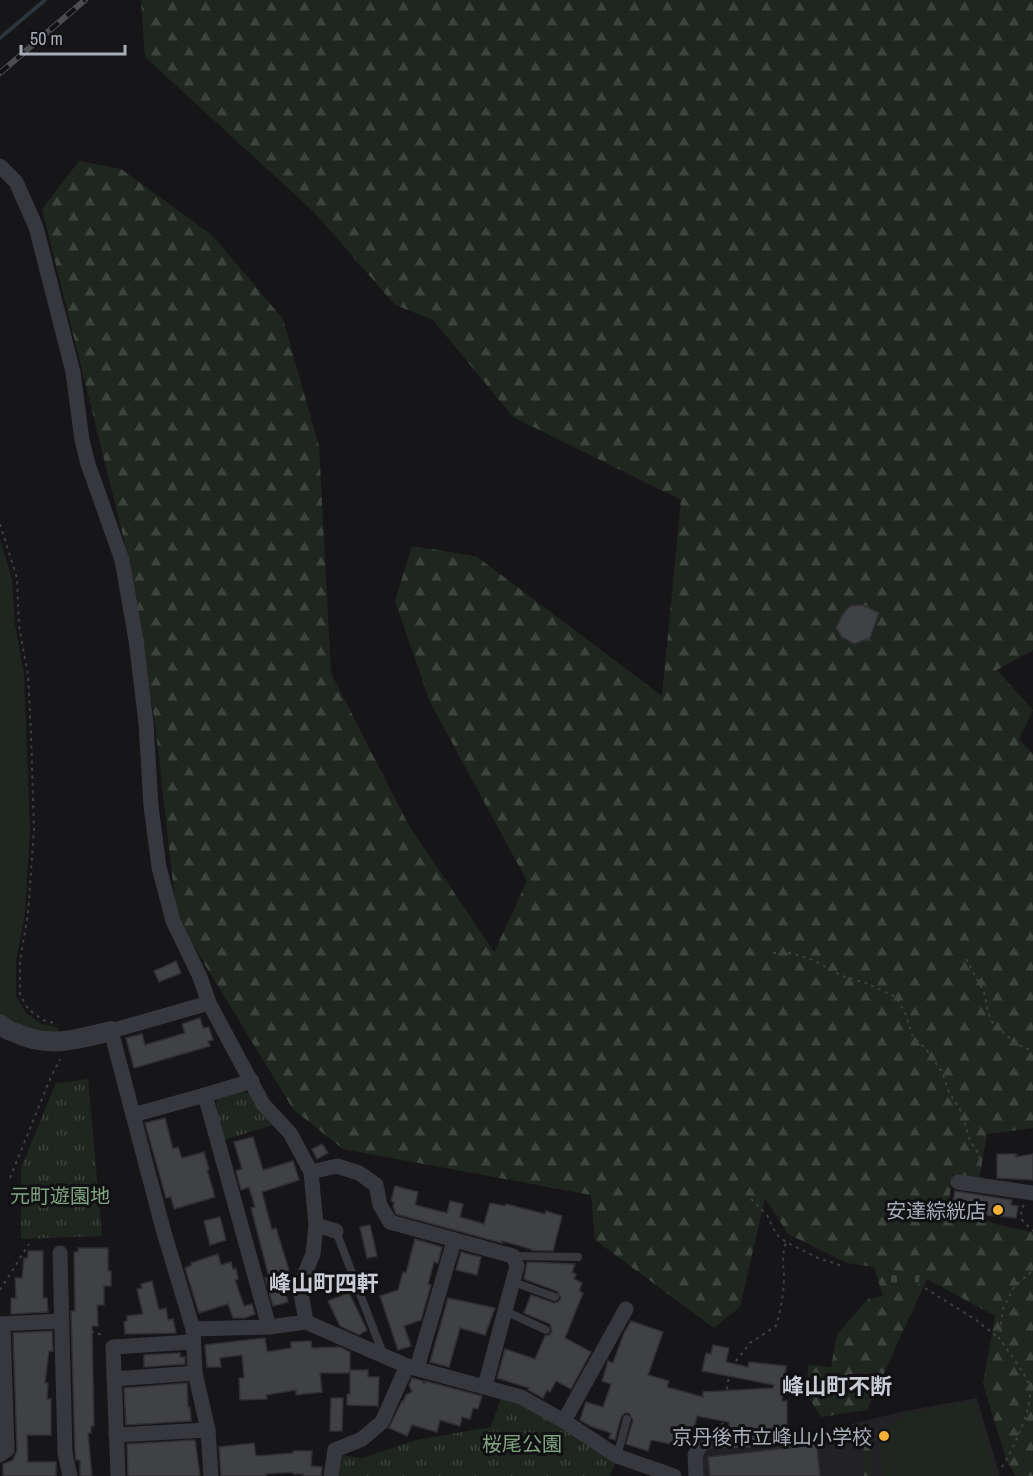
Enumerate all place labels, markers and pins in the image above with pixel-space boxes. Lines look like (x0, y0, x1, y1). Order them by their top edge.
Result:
place label: 安達綜絖店 (886, 1197, 986, 1224)
marker: 安達綜絖店 (991, 1203, 1005, 1217)
place label: 京丹後市立峰山小学校 (672, 1423, 872, 1450)
marker: 京丹後市立峰山小学校 (877, 1429, 891, 1443)

